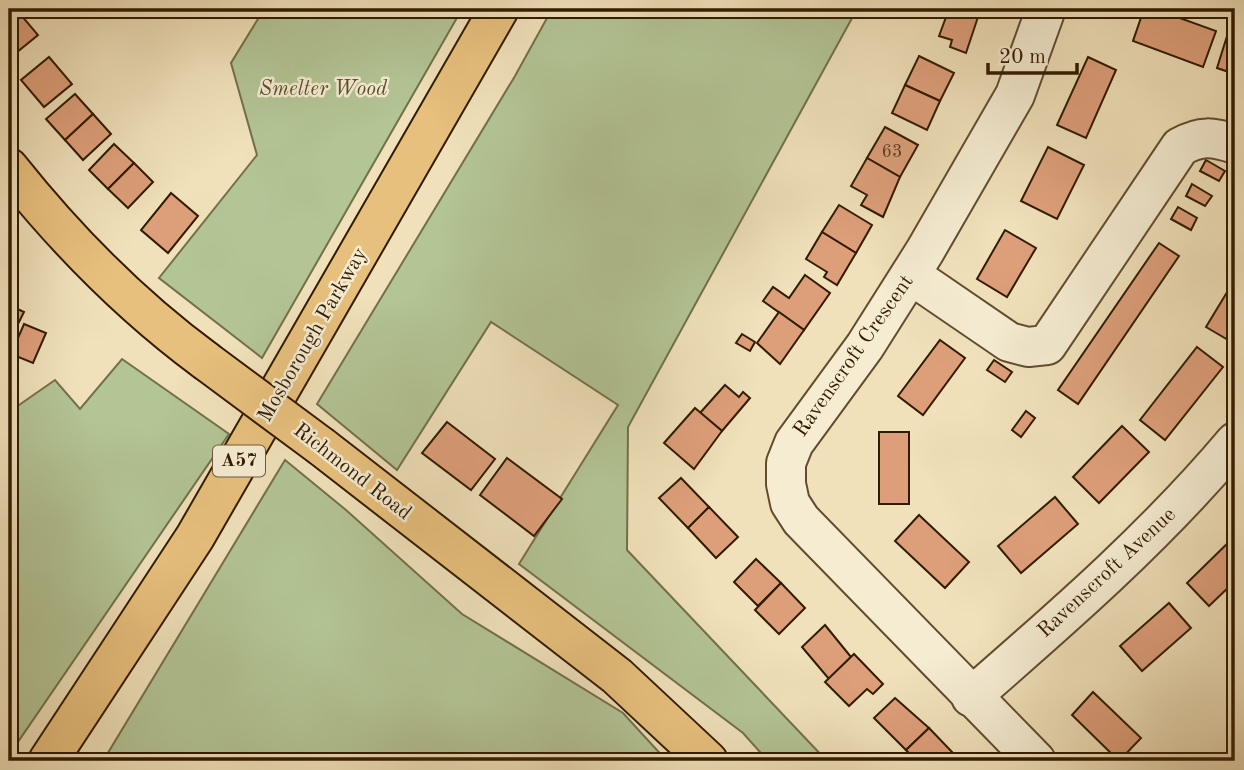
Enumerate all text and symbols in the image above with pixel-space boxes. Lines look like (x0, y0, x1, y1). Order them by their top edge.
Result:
scale bar (988, 32, 1078, 76)
text: 20 m (999, 47, 1046, 68)
park label: Smelter Wood (259, 79, 388, 100)
house number: 63 (882, 143, 902, 161)
street label: Mosborough Parkway (255, 244, 371, 426)
street label: Ravenscroft Crescent (790, 271, 918, 441)
street label: Richmond Road (289, 420, 415, 524)
road number: A57 (213, 446, 265, 476)
street label: Ravenscroft Avenue (1034, 504, 1180, 642)

